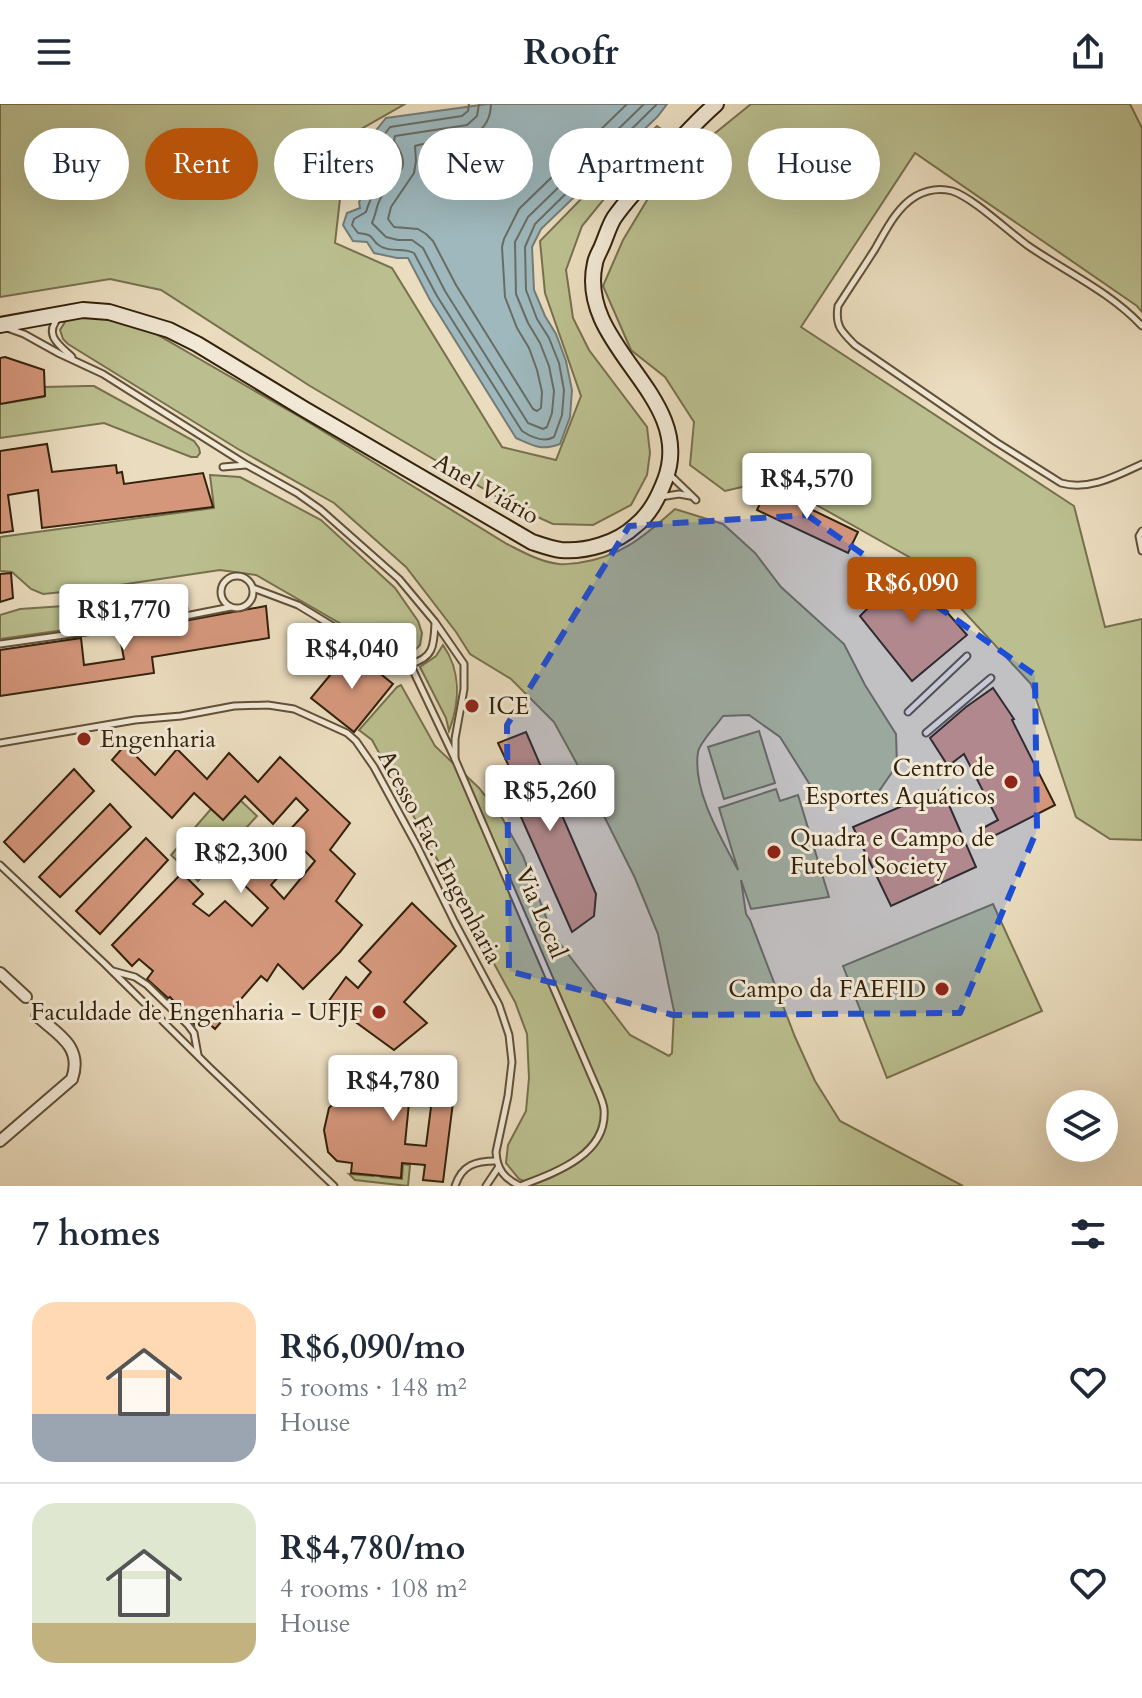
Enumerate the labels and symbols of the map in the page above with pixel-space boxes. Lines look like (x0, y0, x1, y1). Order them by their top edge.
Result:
street label: Anel Viário (427, 445, 545, 533)
pin: R$4,570 (733, 453, 881, 521)
pin: R$6,090 (838, 557, 986, 625)
pin: R$1,770 (50, 584, 198, 652)
pin: R$4,040 (278, 623, 426, 691)
place label: ICE (488, 690, 529, 723)
marker: ICE (463, 697, 481, 715)
place label: Engenharia (100, 723, 216, 756)
marker: Engenharia (75, 730, 93, 748)
street label: Acesso Fac. Engenharia (370, 744, 511, 970)
place label: Centro de Esportes Aquáticos (805, 752, 995, 813)
pin: R$5,260 (476, 765, 624, 833)
marker: Centro de Esportes Aquáticos (1002, 773, 1020, 791)
place label: Quadra e Campo de Futebol Society (790, 822, 995, 883)
pin: R$2,300 (167, 827, 315, 895)
marker: Quadra e Campo de Futebol Society (765, 843, 783, 861)
street label: Via Local (507, 862, 575, 964)
place label: Campo da FAEFID (728, 973, 926, 1006)
marker: Campo da FAEFID (933, 980, 951, 998)
place label: Faculdade de Engenharia - UFJF (31, 996, 363, 1029)
marker: Faculdade de Engenharia - UFJF (370, 1003, 388, 1021)
pin: R$4,780 (319, 1055, 467, 1123)

